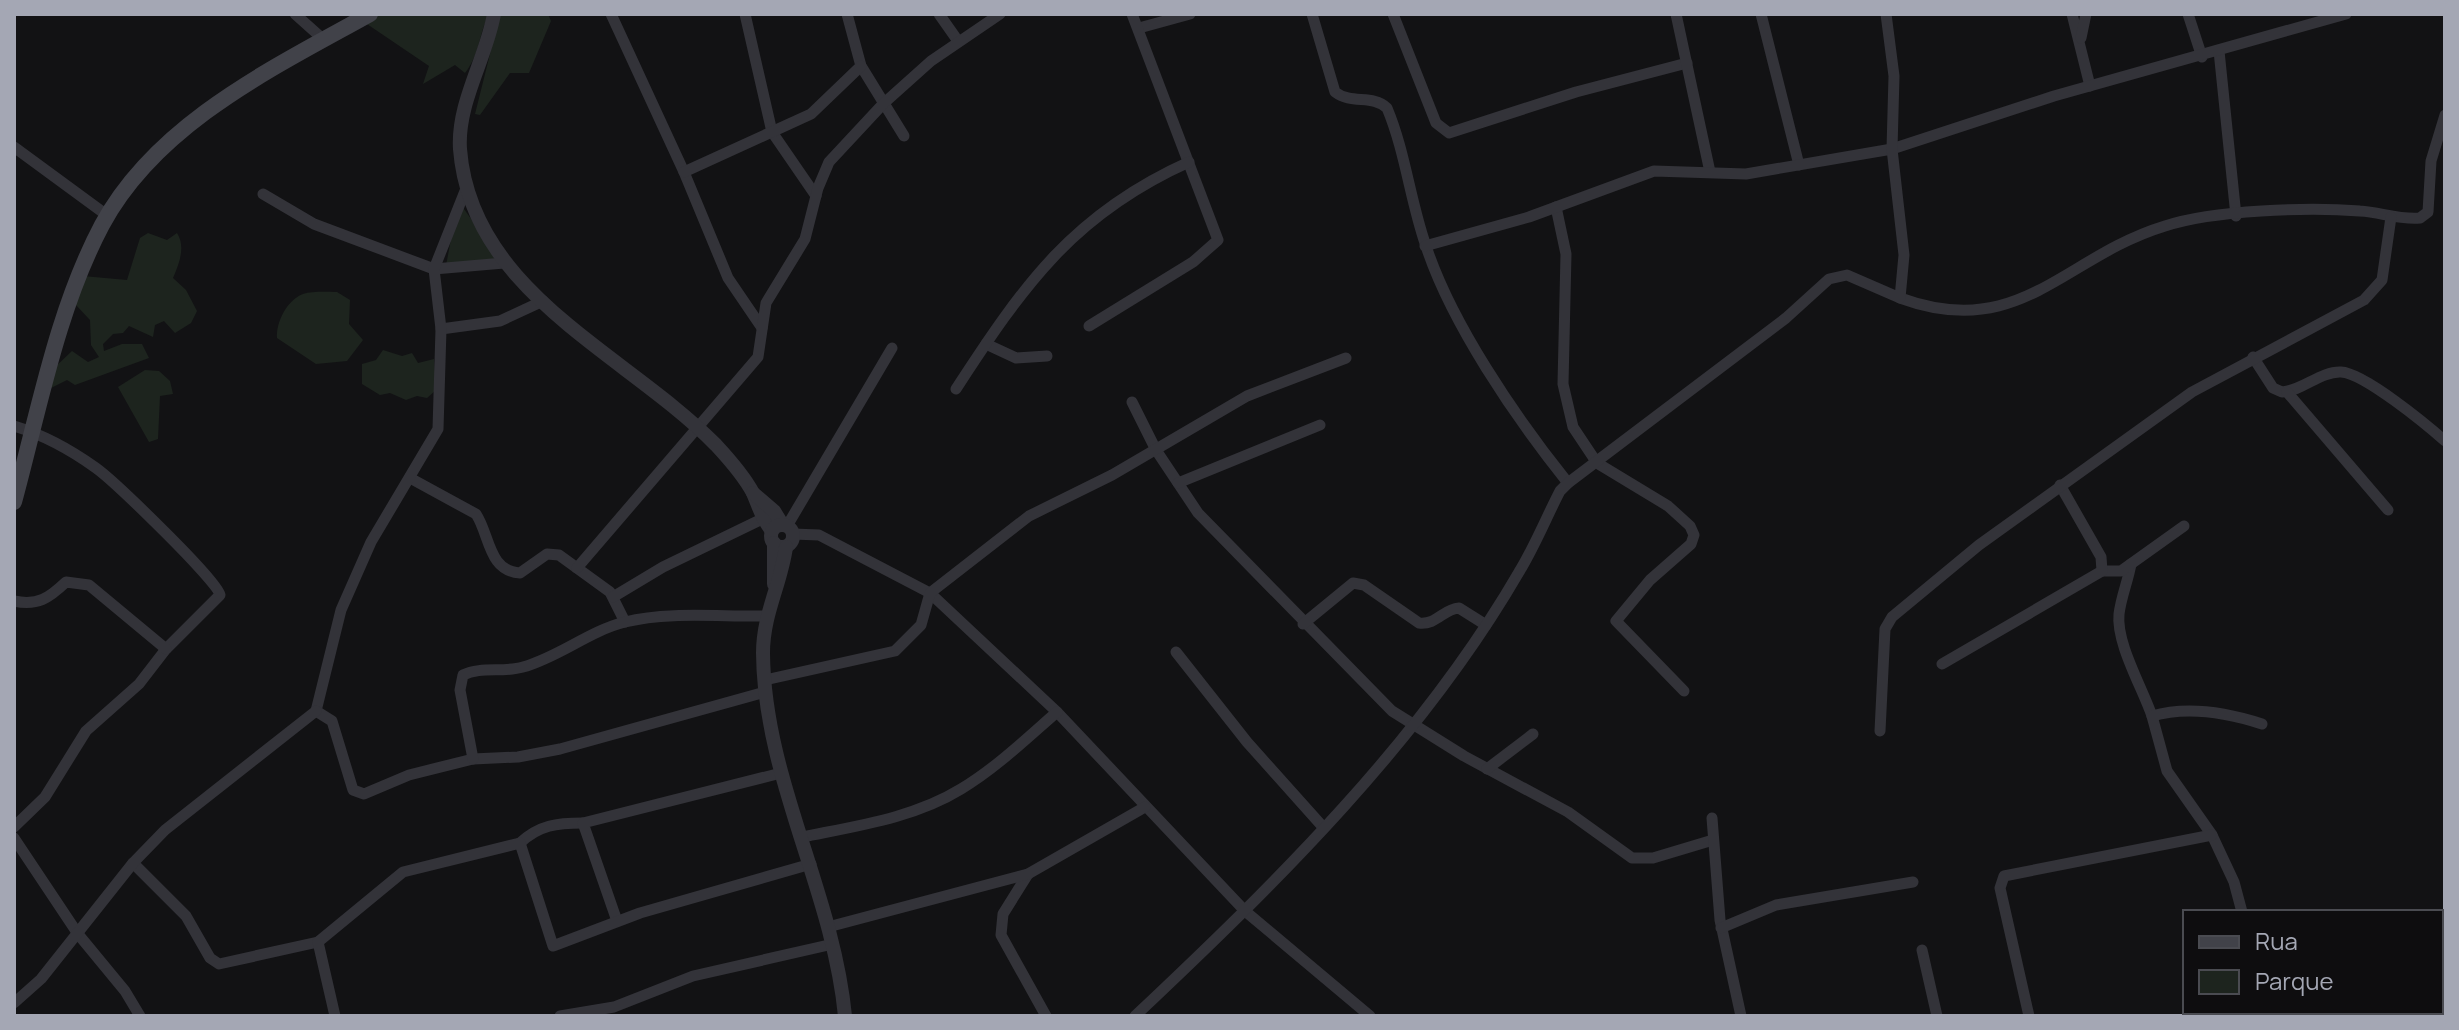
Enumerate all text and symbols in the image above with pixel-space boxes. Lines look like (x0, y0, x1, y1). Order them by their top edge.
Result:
legend (2183, 910, 2443, 1014)
text: Rua (2255, 924, 2298, 957)
text: Parque (2255, 964, 2333, 997)

